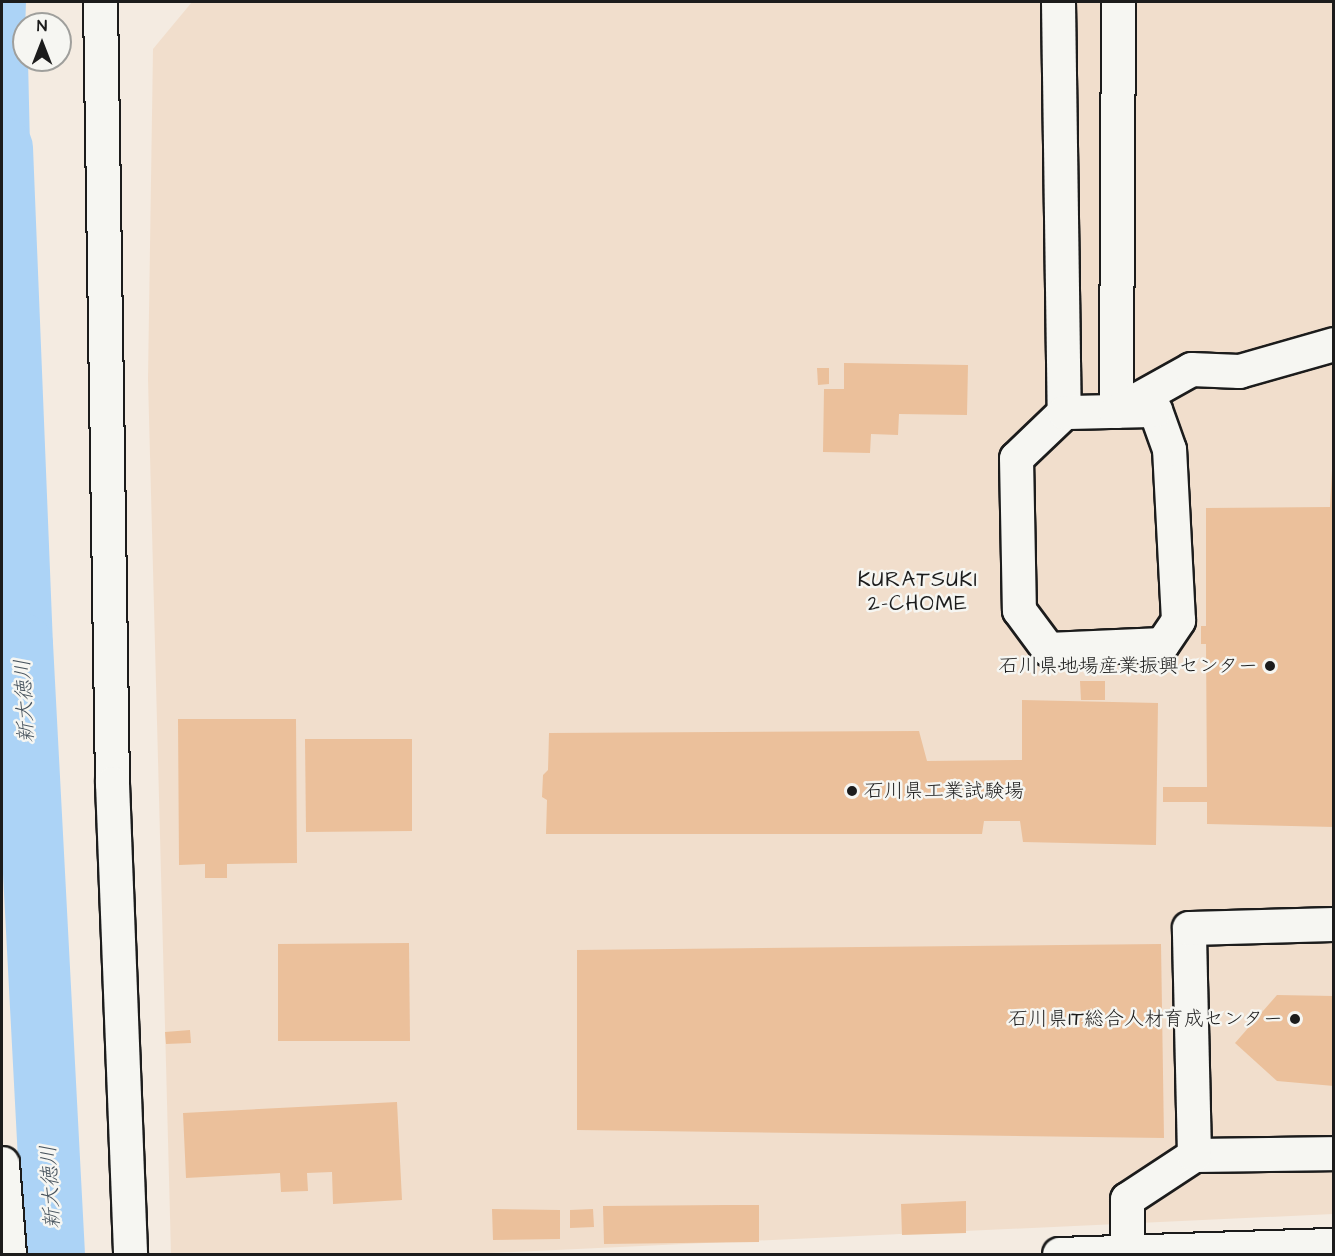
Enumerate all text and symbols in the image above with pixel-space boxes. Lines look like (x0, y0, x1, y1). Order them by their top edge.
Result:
north arrow (12, 12, 72, 72)
text: N (37, 15, 47, 37)
district label: KURATSUKI 2-CHOME (858, 567, 978, 617)
place label: 石川県地場産業振興センター (998, 654, 1258, 678)
water label: 新大徳川 (10, 658, 40, 744)
marker: 石川県地場産業振興センター (1263, 659, 1277, 673)
place label: 石川県工業試験場 (864, 779, 1024, 803)
marker: 石川県工業試験場 (845, 784, 859, 798)
place label: 石川県IT総合人材育成センター (1008, 1007, 1283, 1031)
marker: 石川県IT総合人材育成センター (1288, 1012, 1302, 1026)
water label: 新大徳川 (36, 1144, 66, 1230)

